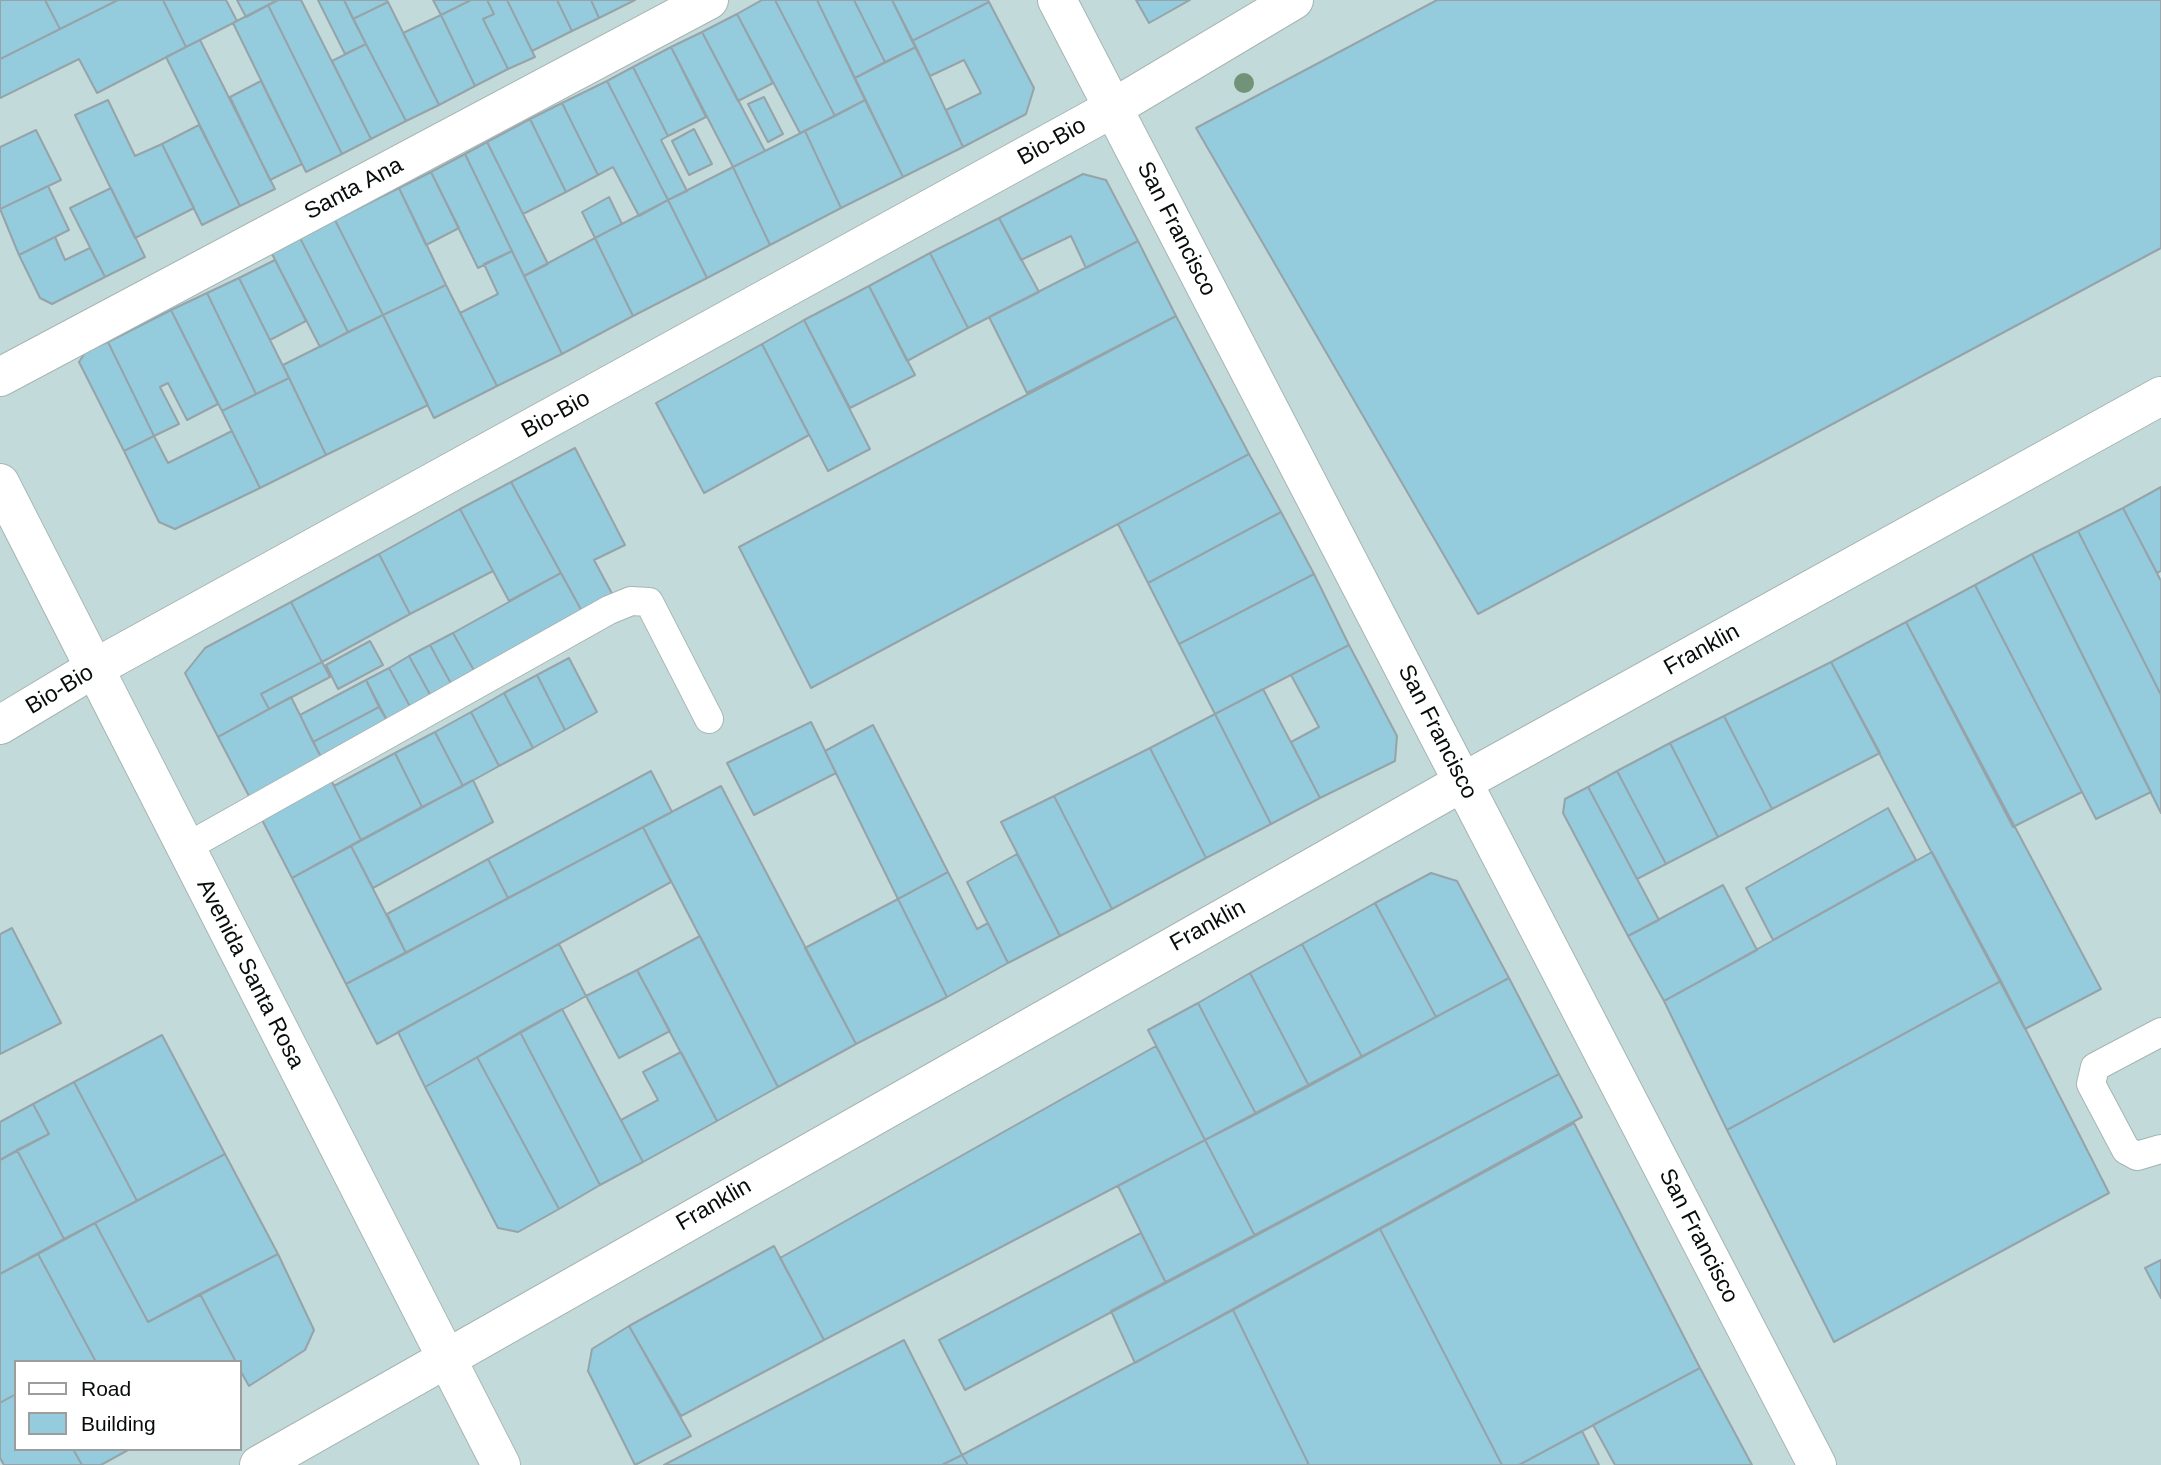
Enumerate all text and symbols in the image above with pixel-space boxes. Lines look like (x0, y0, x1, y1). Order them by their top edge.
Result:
street label: Bio-Bio (1013, 112, 1091, 172)
street label: Santa Ana (300, 152, 408, 226)
street label: San Francisco (1130, 157, 1222, 301)
street label: Bio-Bio (517, 385, 595, 445)
street label: Franklin (1660, 618, 1744, 682)
street label: Bio-Bio (21, 659, 99, 721)
street label: San Francisco (1391, 660, 1483, 804)
street label: Avenida Santa Rosa (190, 875, 310, 1073)
street label: Franklin (1166, 894, 1250, 958)
street label: San Francisco (1652, 1164, 1744, 1308)
street label: Franklin (672, 1173, 756, 1237)
legend (14, 1360, 242, 1451)
text: Road (81, 1377, 131, 1400)
text: Building (81, 1412, 156, 1435)

